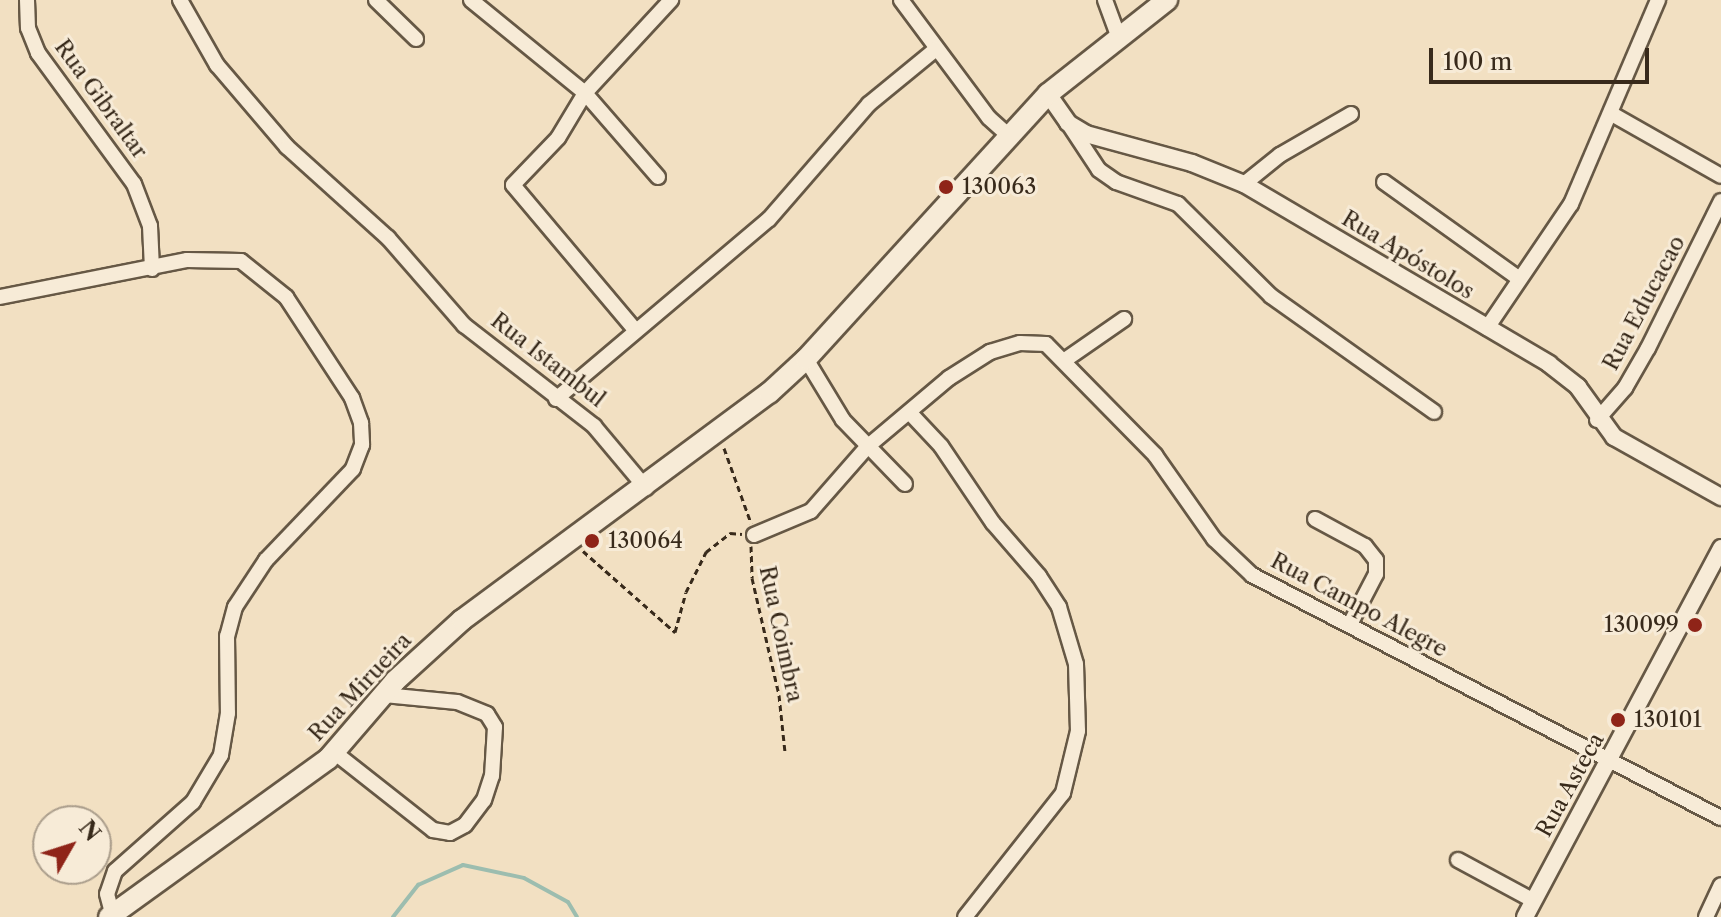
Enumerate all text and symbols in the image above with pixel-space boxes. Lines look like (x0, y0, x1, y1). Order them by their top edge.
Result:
scale bar (1433, 32, 1653, 82)
street label: Rua Gibraltar (49, 34, 153, 164)
text: 100 m (1443, 47, 1512, 76)
place label: 130063 (962, 174, 1036, 200)
marker: 130063 (937, 178, 955, 196)
street label: Rua Apóstolos (1337, 205, 1479, 305)
street label: Rua Educacao (1597, 231, 1691, 375)
street label: Rua Istambul (486, 307, 610, 413)
place label: 130064 (608, 528, 683, 554)
marker: 130064 (583, 532, 601, 550)
street label: Rua Campo Alegre (1266, 547, 1452, 663)
street label: Rua Coimbra (754, 563, 808, 705)
place label: 130099 (1604, 612, 1679, 638)
marker: 130099 (1686, 616, 1704, 634)
street label: Rua Mirueira (303, 627, 417, 747)
place label: 130101 (1634, 707, 1702, 733)
marker: 130101 (1609, 711, 1627, 729)
street label: Rua Asteca (1530, 728, 1610, 842)
north arrow (32, 805, 112, 885)
text: N (73, 815, 106, 847)

